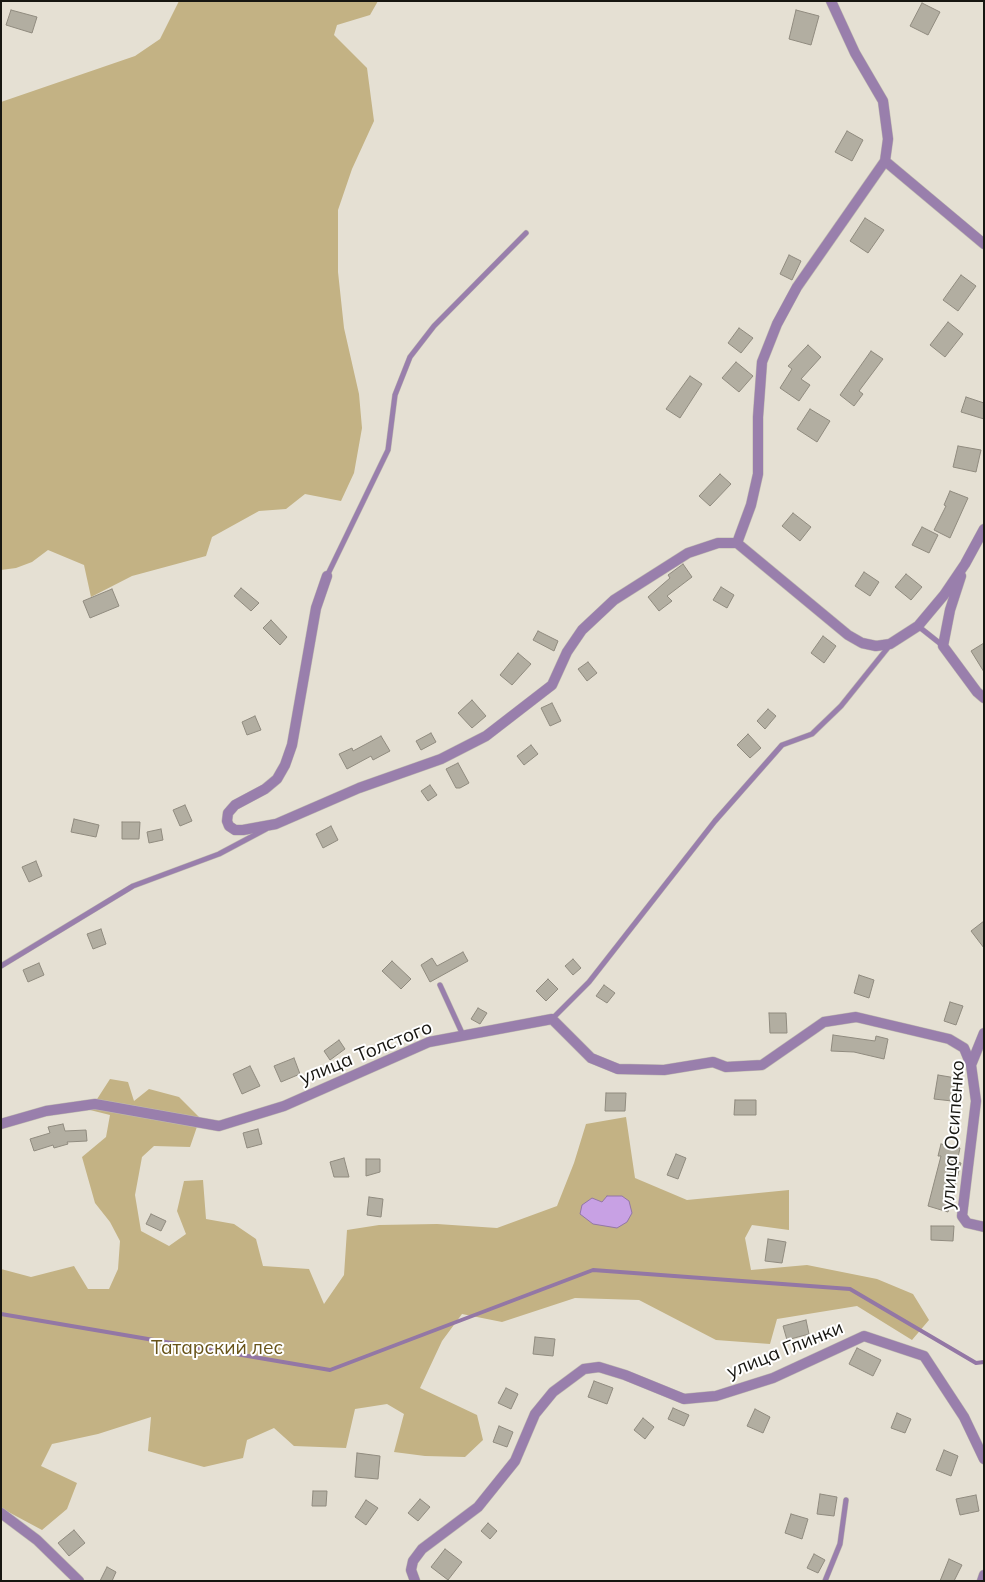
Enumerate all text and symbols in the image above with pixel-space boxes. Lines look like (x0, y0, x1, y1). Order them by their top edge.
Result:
street label: улица Толстого (296, 1016, 436, 1090)
street label: улица Осипенко (936, 1059, 970, 1211)
street label: улица Глинки (723, 1316, 847, 1384)
park label: Татарский лес (151, 1337, 283, 1359)

